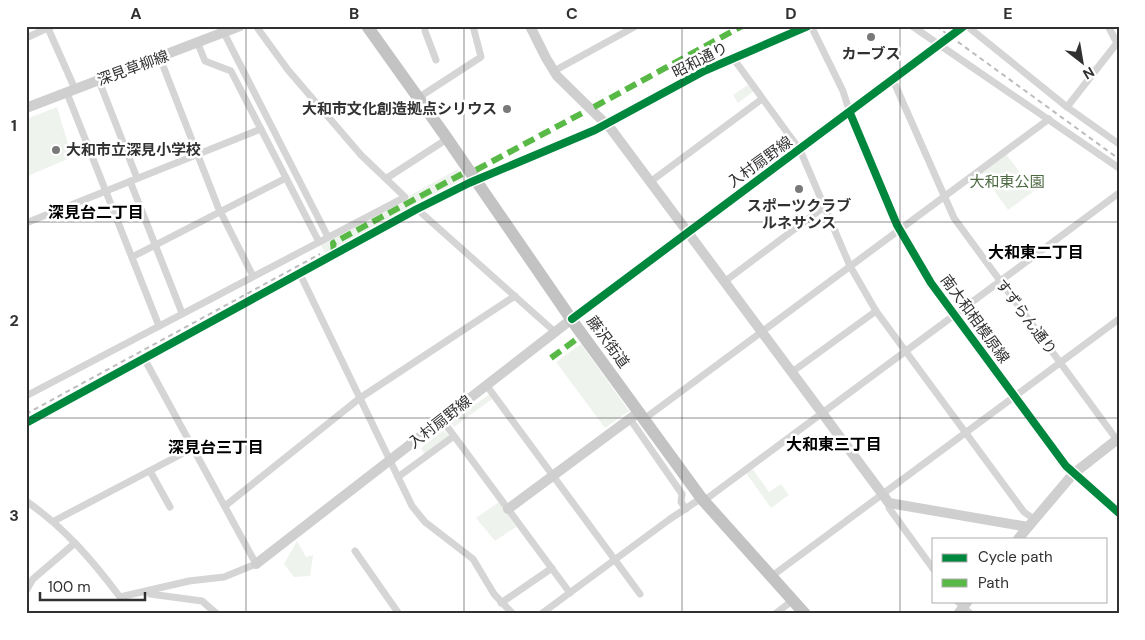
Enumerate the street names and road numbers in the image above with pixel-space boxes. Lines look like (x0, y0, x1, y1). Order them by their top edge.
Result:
street label: 昭和通り (669, 37, 731, 83)
street label: 深見草柳線 (94, 46, 172, 90)
street label: 入村扇野線 (724, 132, 796, 192)
street label: 南大和相模原線 (936, 271, 1014, 367)
street label: すずらん通り (991, 275, 1061, 359)
street label: 藤沢街道 (582, 312, 634, 372)
street label: 入村扇野線 (404, 391, 476, 453)

